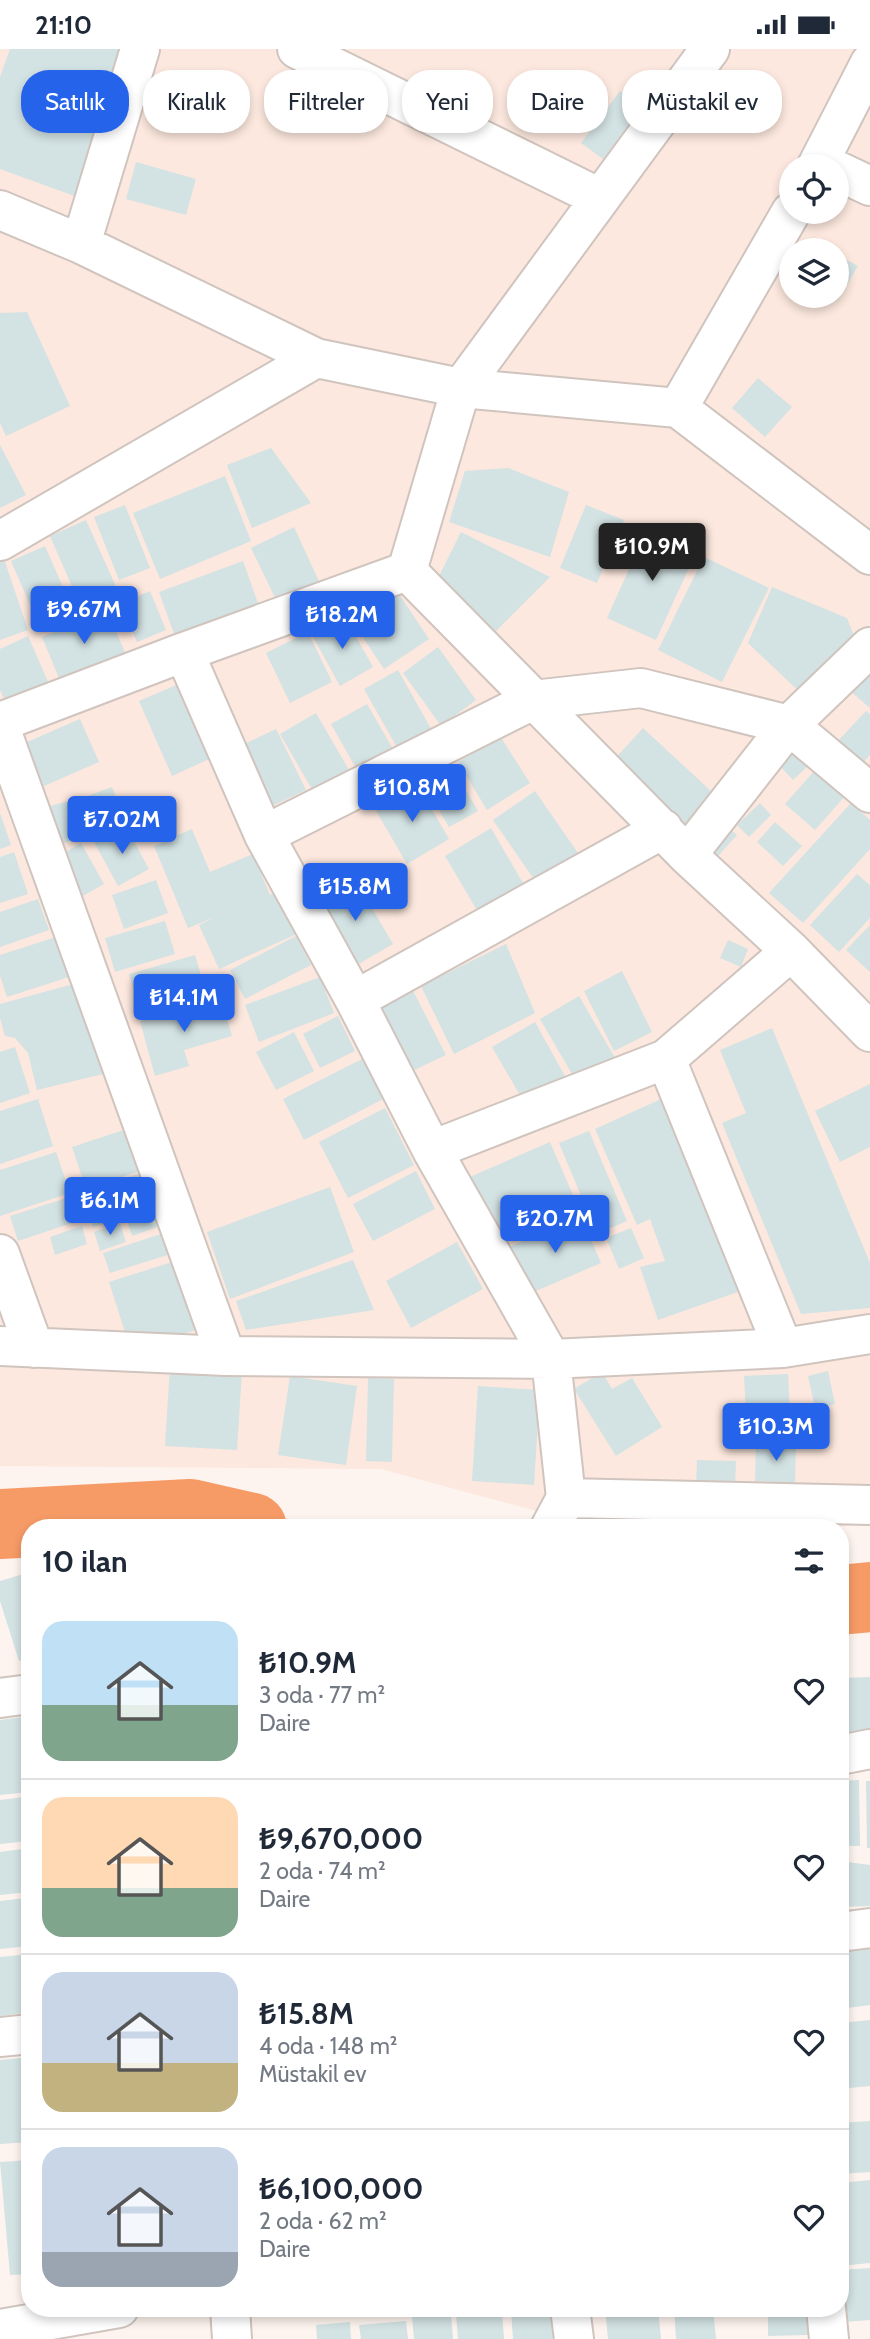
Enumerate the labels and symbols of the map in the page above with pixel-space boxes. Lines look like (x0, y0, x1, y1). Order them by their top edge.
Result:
pin: ₺10.9M (595, 524, 709, 583)
pin: ₺9.67M (27, 587, 141, 646)
pin: ₺18.2M (285, 591, 399, 651)
pin: ₺10.8M (355, 765, 469, 824)
pin: ₺7.02M (65, 797, 179, 856)
pin: ₺15.8M (298, 863, 412, 923)
pin: ₺14.1M (127, 975, 241, 1034)
pin: ₺6.1M (61, 1177, 159, 1237)
pin: ₺20.7M (498, 1195, 612, 1255)
pin: ₺10.3M (719, 1403, 833, 1463)

